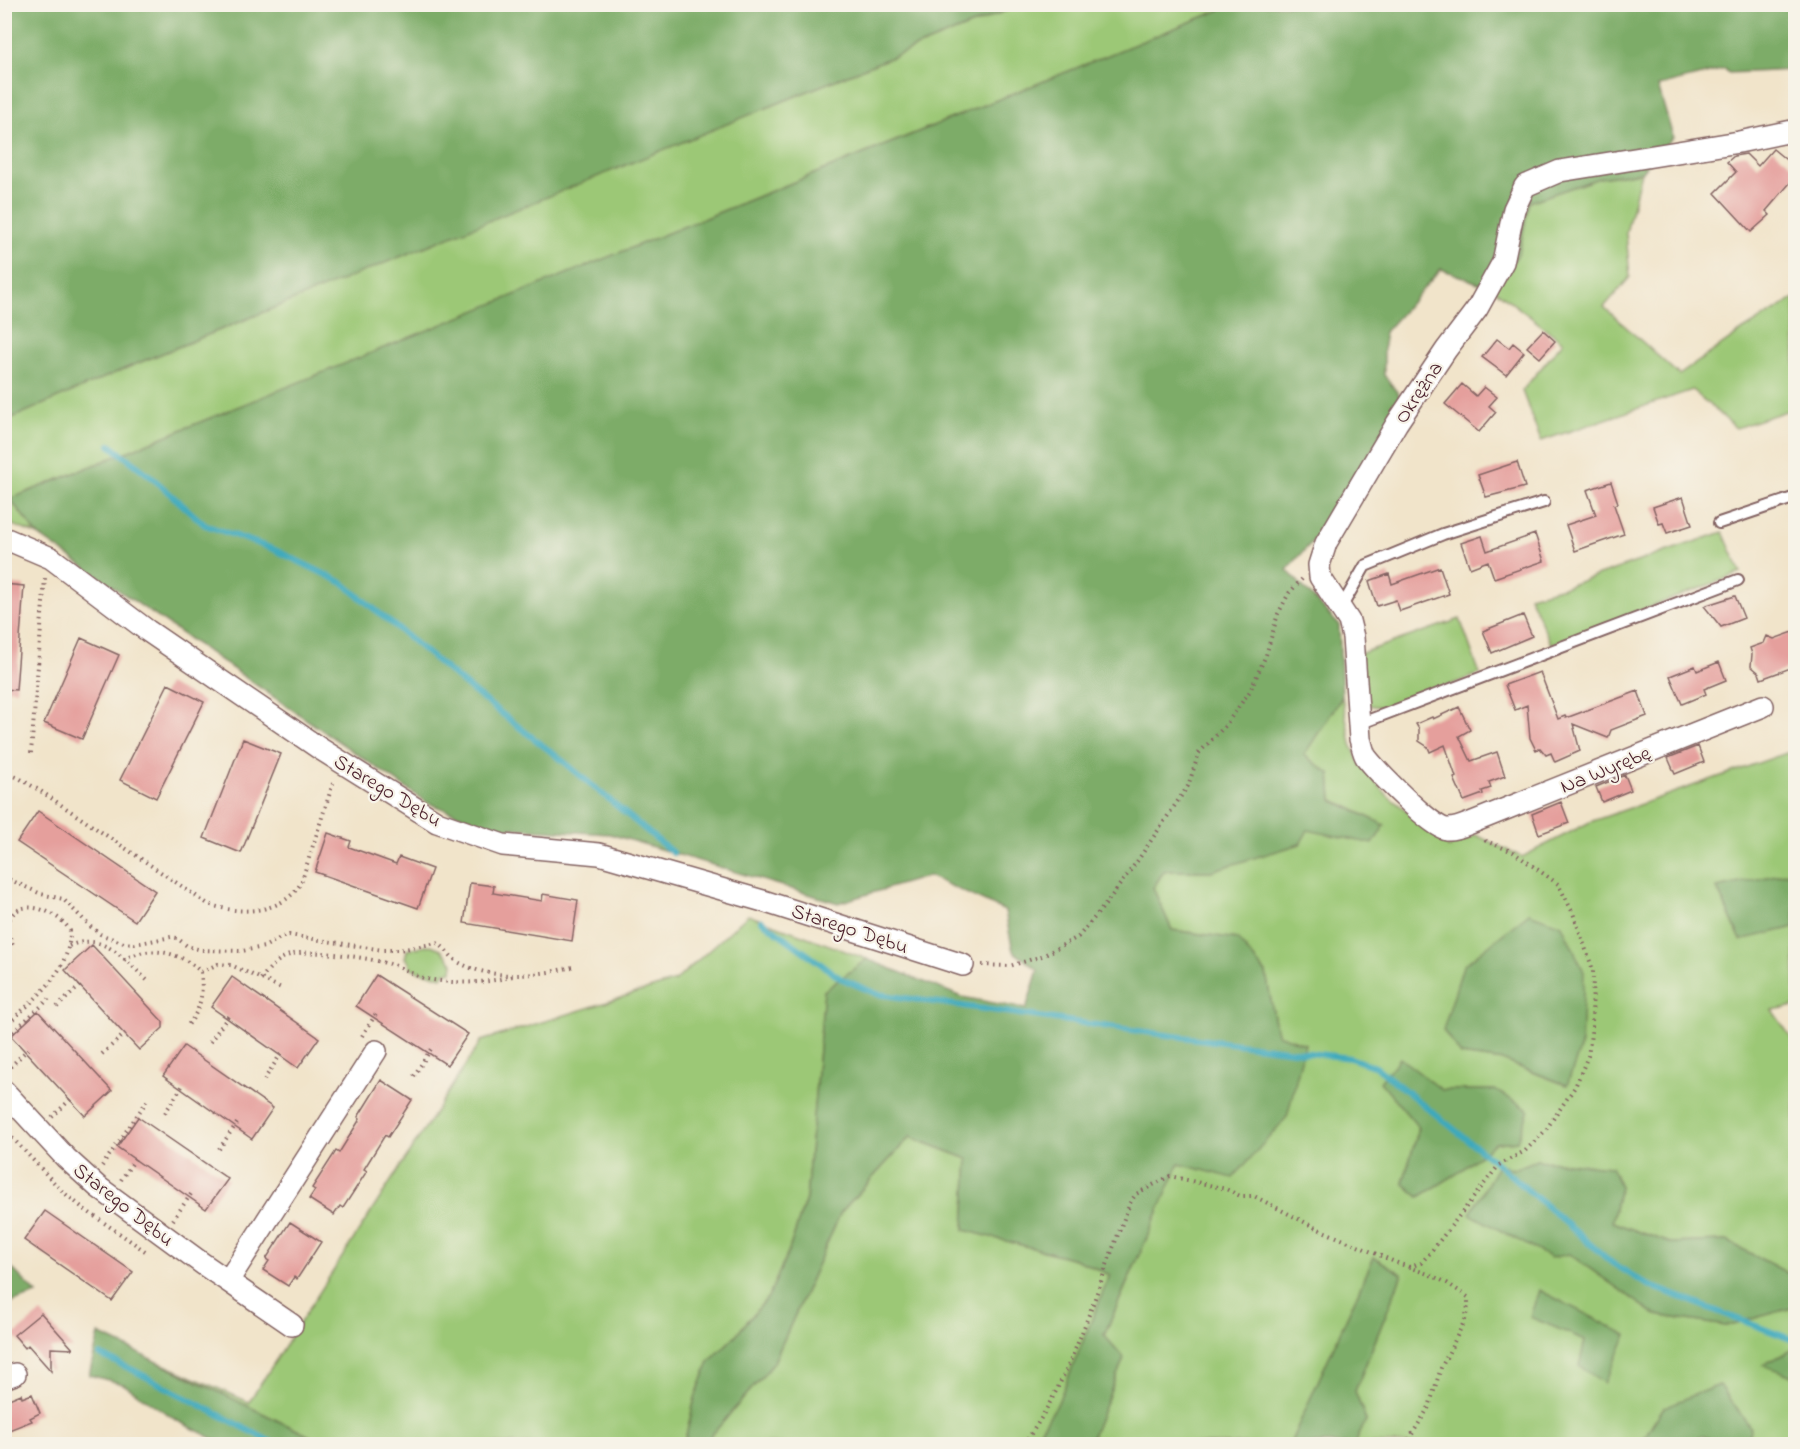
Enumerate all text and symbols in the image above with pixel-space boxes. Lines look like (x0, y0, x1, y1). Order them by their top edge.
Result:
street label: Okrężna (1388, 356, 1451, 430)
street label: Na Wyrębę (1556, 739, 1657, 804)
street label: Starego Dębu (326, 748, 447, 838)
street label: Starego Dębu (786, 897, 912, 965)
street label: Starego Dębu (65, 1156, 180, 1256)

